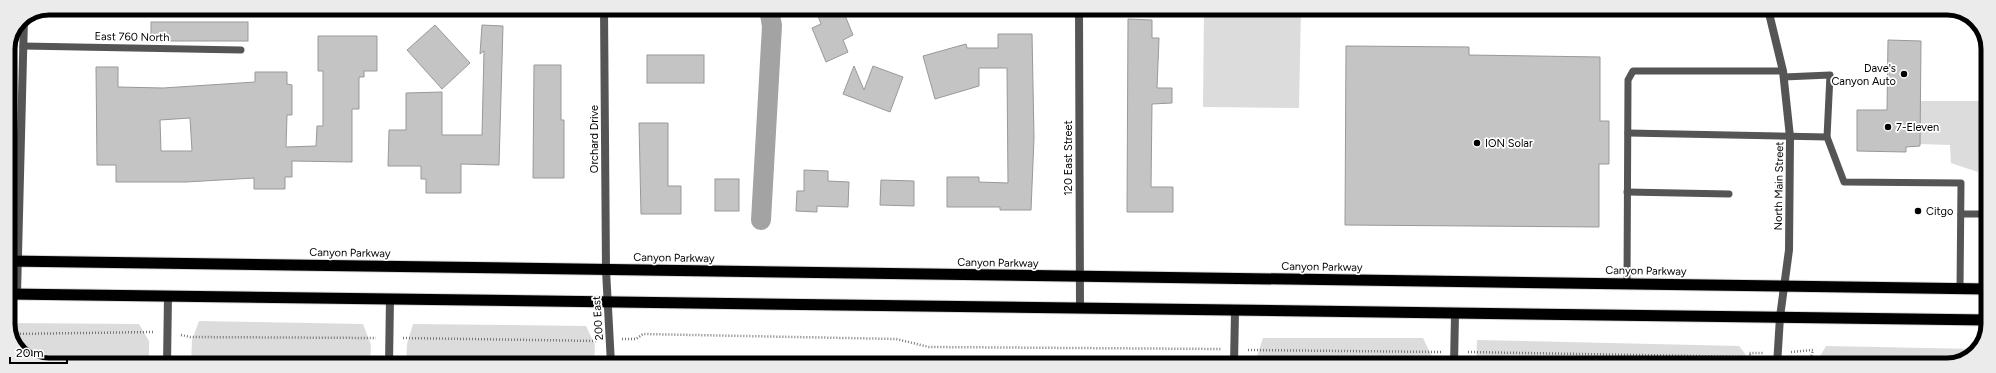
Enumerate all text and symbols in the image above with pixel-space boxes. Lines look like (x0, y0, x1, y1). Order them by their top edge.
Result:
street label: East 760 North (94, 30, 170, 44)
place label: Dave's Canyon Auto (1831, 62, 1896, 88)
marker: Dave's Canyon Auto (1899, 69, 1909, 79)
street label: Orchard Drive (588, 105, 601, 173)
street label: 120 East Street (1062, 120, 1075, 196)
place label: 7-Eleven (1896, 121, 1939, 134)
marker: 7-Eleven (1883, 122, 1893, 132)
place label: ION Solar (1485, 137, 1533, 150)
marker: ION Solar (1472, 138, 1482, 148)
street label: North Main Street (1772, 142, 1786, 230)
place label: Citgo (1926, 205, 1953, 218)
marker: Citgo (1913, 206, 1923, 216)
street label: Canyon Parkway (309, 246, 391, 260)
street label: Canyon Parkway (633, 251, 715, 265)
street label: Canyon Parkway (957, 256, 1039, 270)
street label: Canyon Parkway (1281, 260, 1363, 274)
street label: Canyon Parkway (1605, 264, 1687, 278)
street label: 200 East (590, 295, 606, 341)
scale bar (10, 339, 67, 365)
text: 20 m (16, 346, 44, 360)

